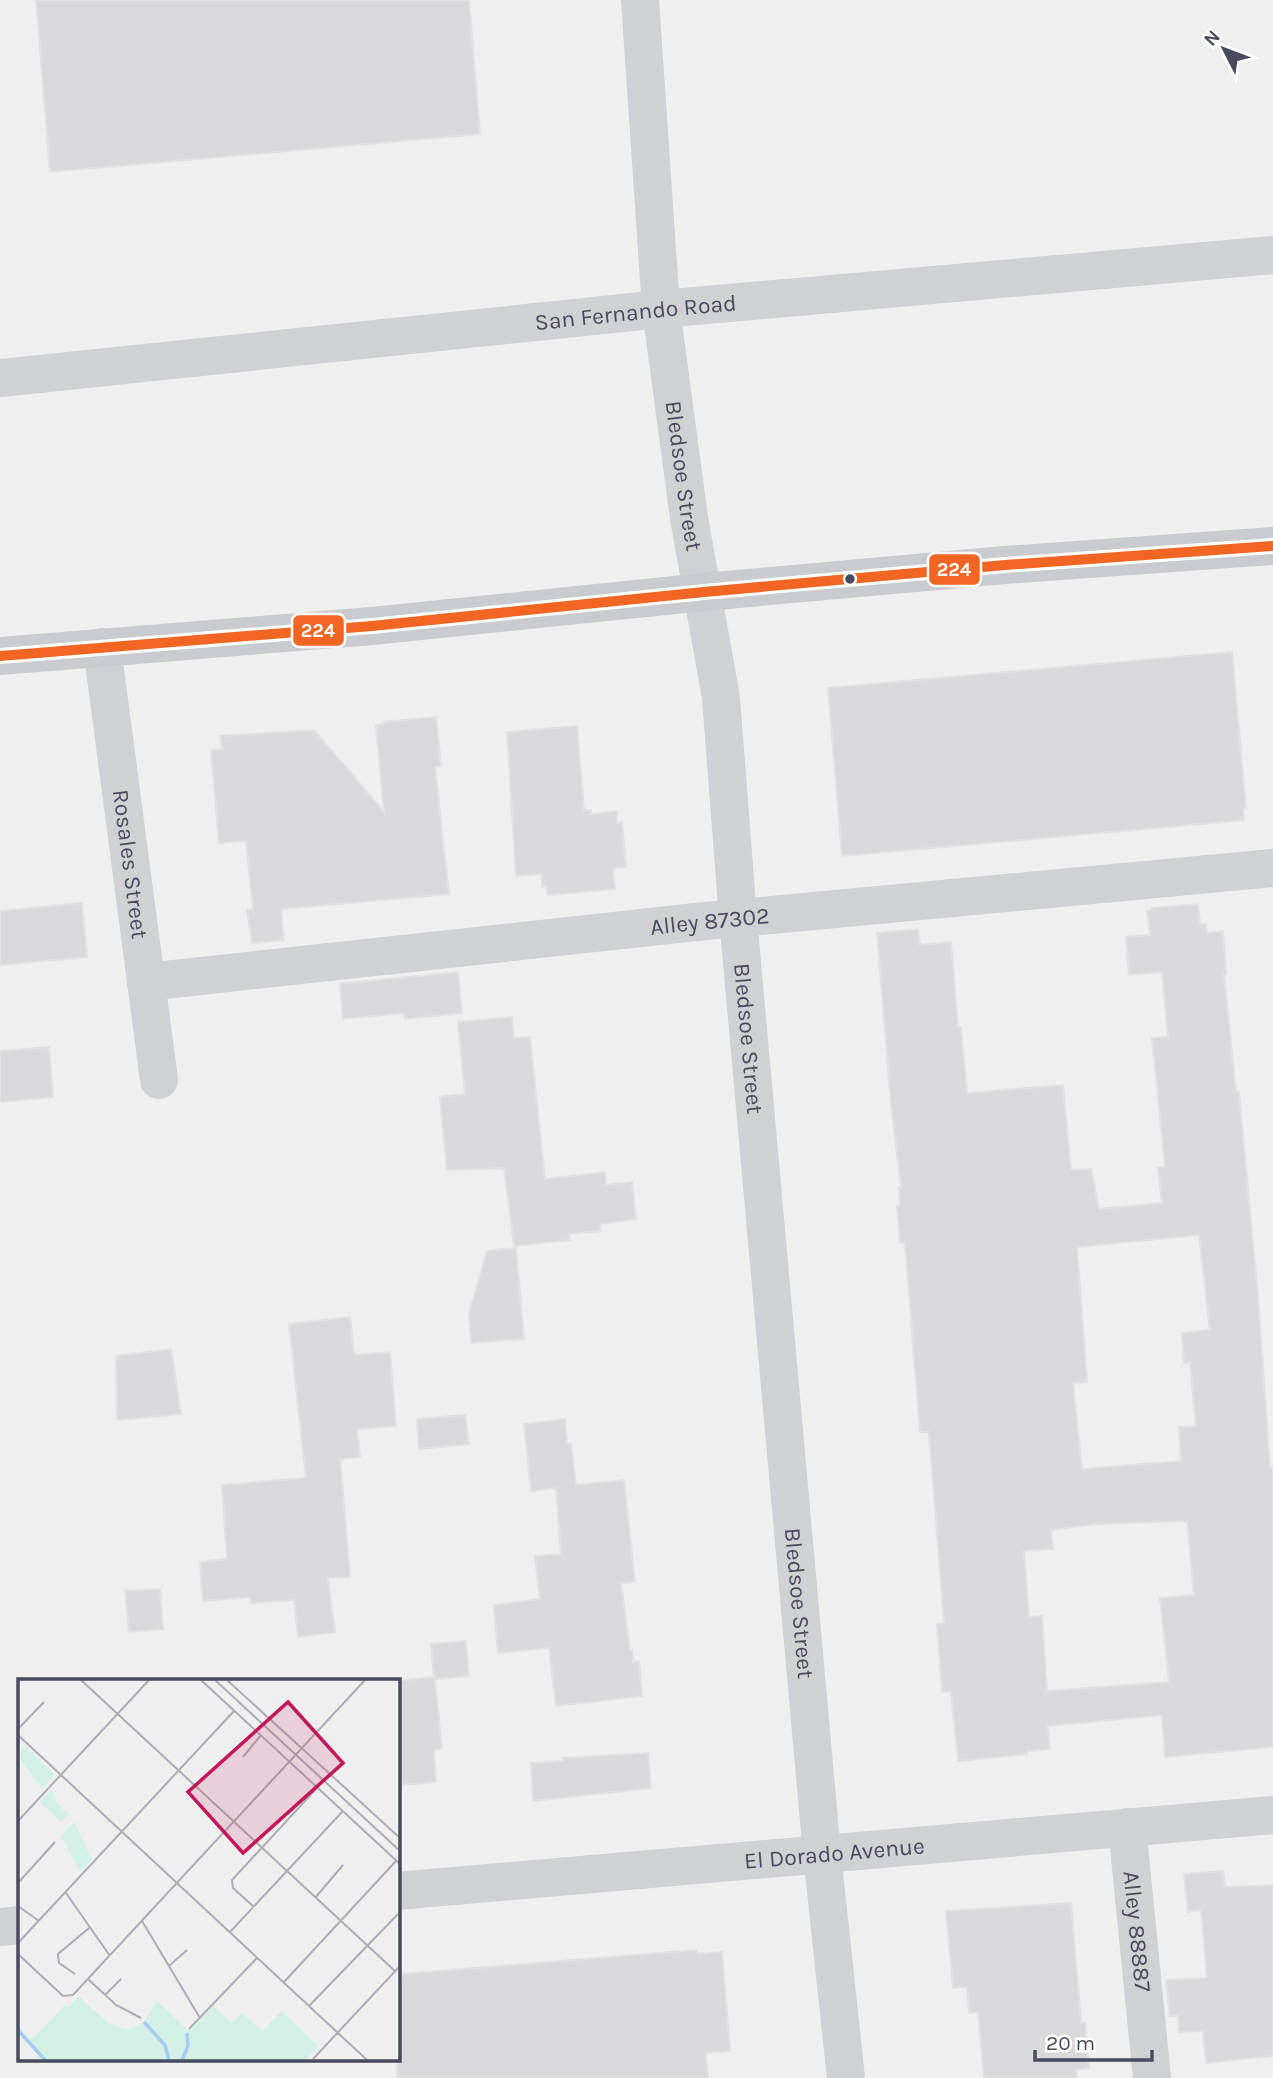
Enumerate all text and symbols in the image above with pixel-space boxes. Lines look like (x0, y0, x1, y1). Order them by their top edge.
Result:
north arrow (1189, 14, 1259, 84)
text: N (1199, 26, 1225, 51)
street label: San Fernando Road (533, 289, 738, 336)
street label: Bledsoe Street (660, 399, 708, 553)
line badge: 224 (928, 553, 981, 586)
text: 224 (937, 559, 972, 581)
unlabelled marker (843, 572, 857, 586)
line badge: 224 (292, 614, 345, 647)
text: 224 (301, 620, 336, 642)
street label: Rosales Street (107, 788, 154, 941)
street label: Alley 87302 (649, 902, 771, 940)
street label: Bledsoe Street (729, 962, 769, 1115)
street label: Bledsoe Street (779, 1527, 820, 1680)
inset map (18, 1679, 399, 2060)
street label: El Dorado Avenue (743, 1832, 926, 1874)
street label: Alley 88887 (1118, 1870, 1157, 1993)
scale bar (1035, 2018, 1152, 2062)
text: 20 m (1046, 2031, 1095, 2055)

